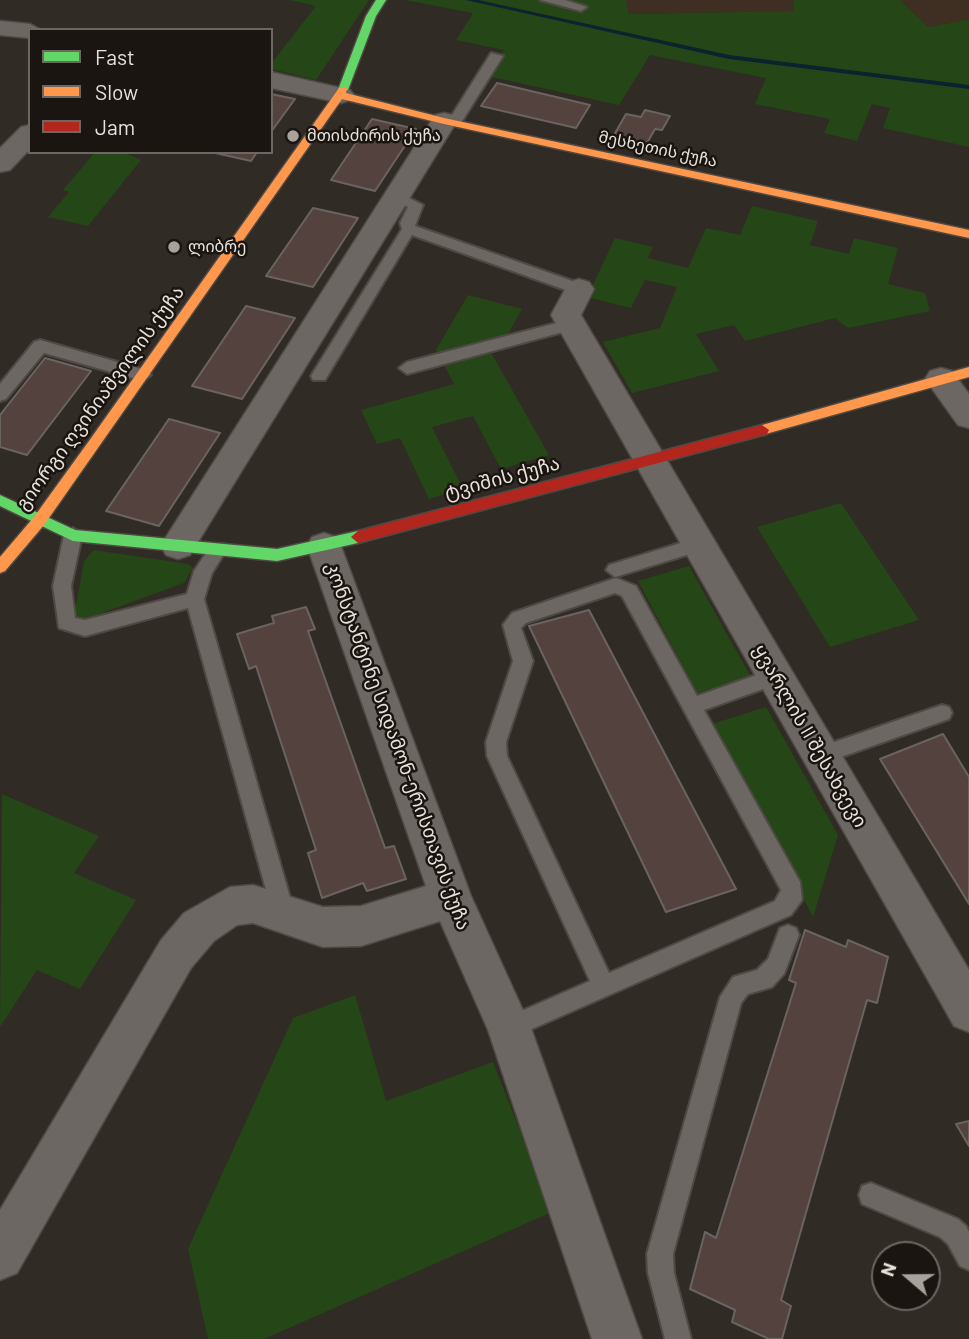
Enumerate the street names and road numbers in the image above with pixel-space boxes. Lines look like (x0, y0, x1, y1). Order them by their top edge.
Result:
street label: მესხეთის ქუჩა (597, 127, 719, 171)
street label: გიორგი ღვინიაშვილის ქუჩა (11, 281, 189, 515)
street label: ტვიშის ქუჩა (442, 452, 562, 504)
street label: კონსტანტინე სიდამონ-ერისთავის ქუჩა (321, 559, 475, 933)
street label: ყვარლის II შესახვევი (748, 640, 872, 832)

